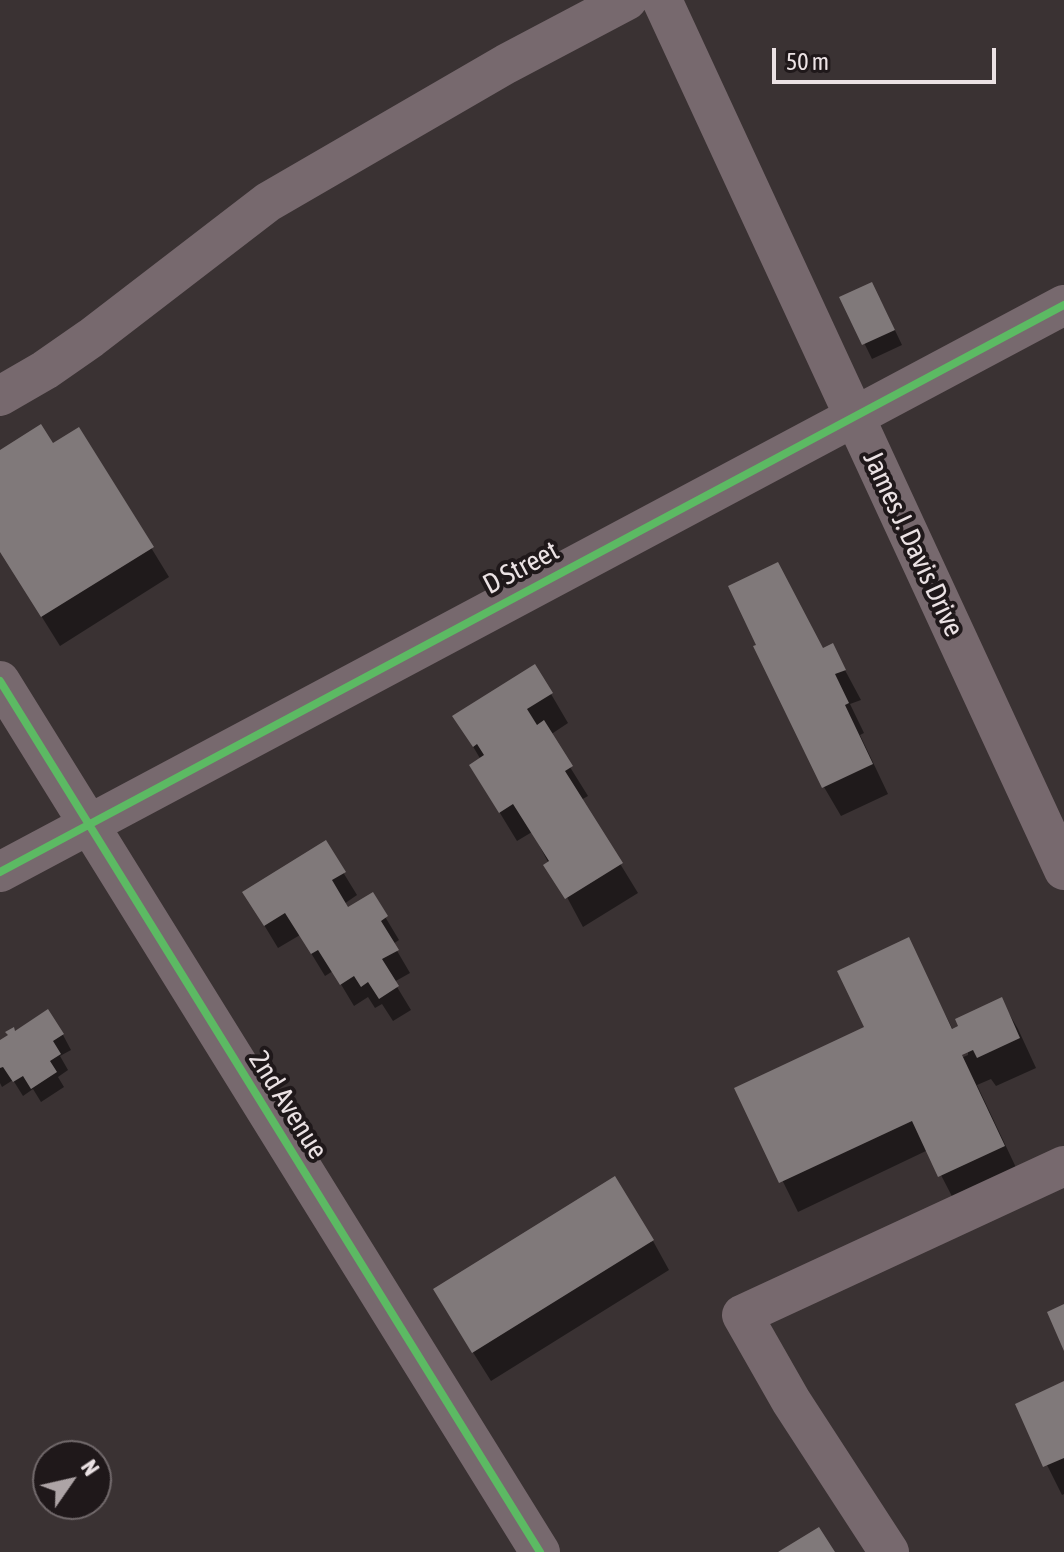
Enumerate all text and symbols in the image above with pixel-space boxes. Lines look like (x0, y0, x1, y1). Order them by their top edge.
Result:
scale bar (776, 32, 1000, 82)
text: 50 m (786, 48, 829, 75)
street label: James J. Davis Drive (855, 446, 971, 642)
street label: D Street (477, 534, 565, 602)
street label: 2nd Avenue (242, 1045, 334, 1165)
north arrow (32, 1440, 112, 1520)
text: N (76, 1455, 105, 1480)

